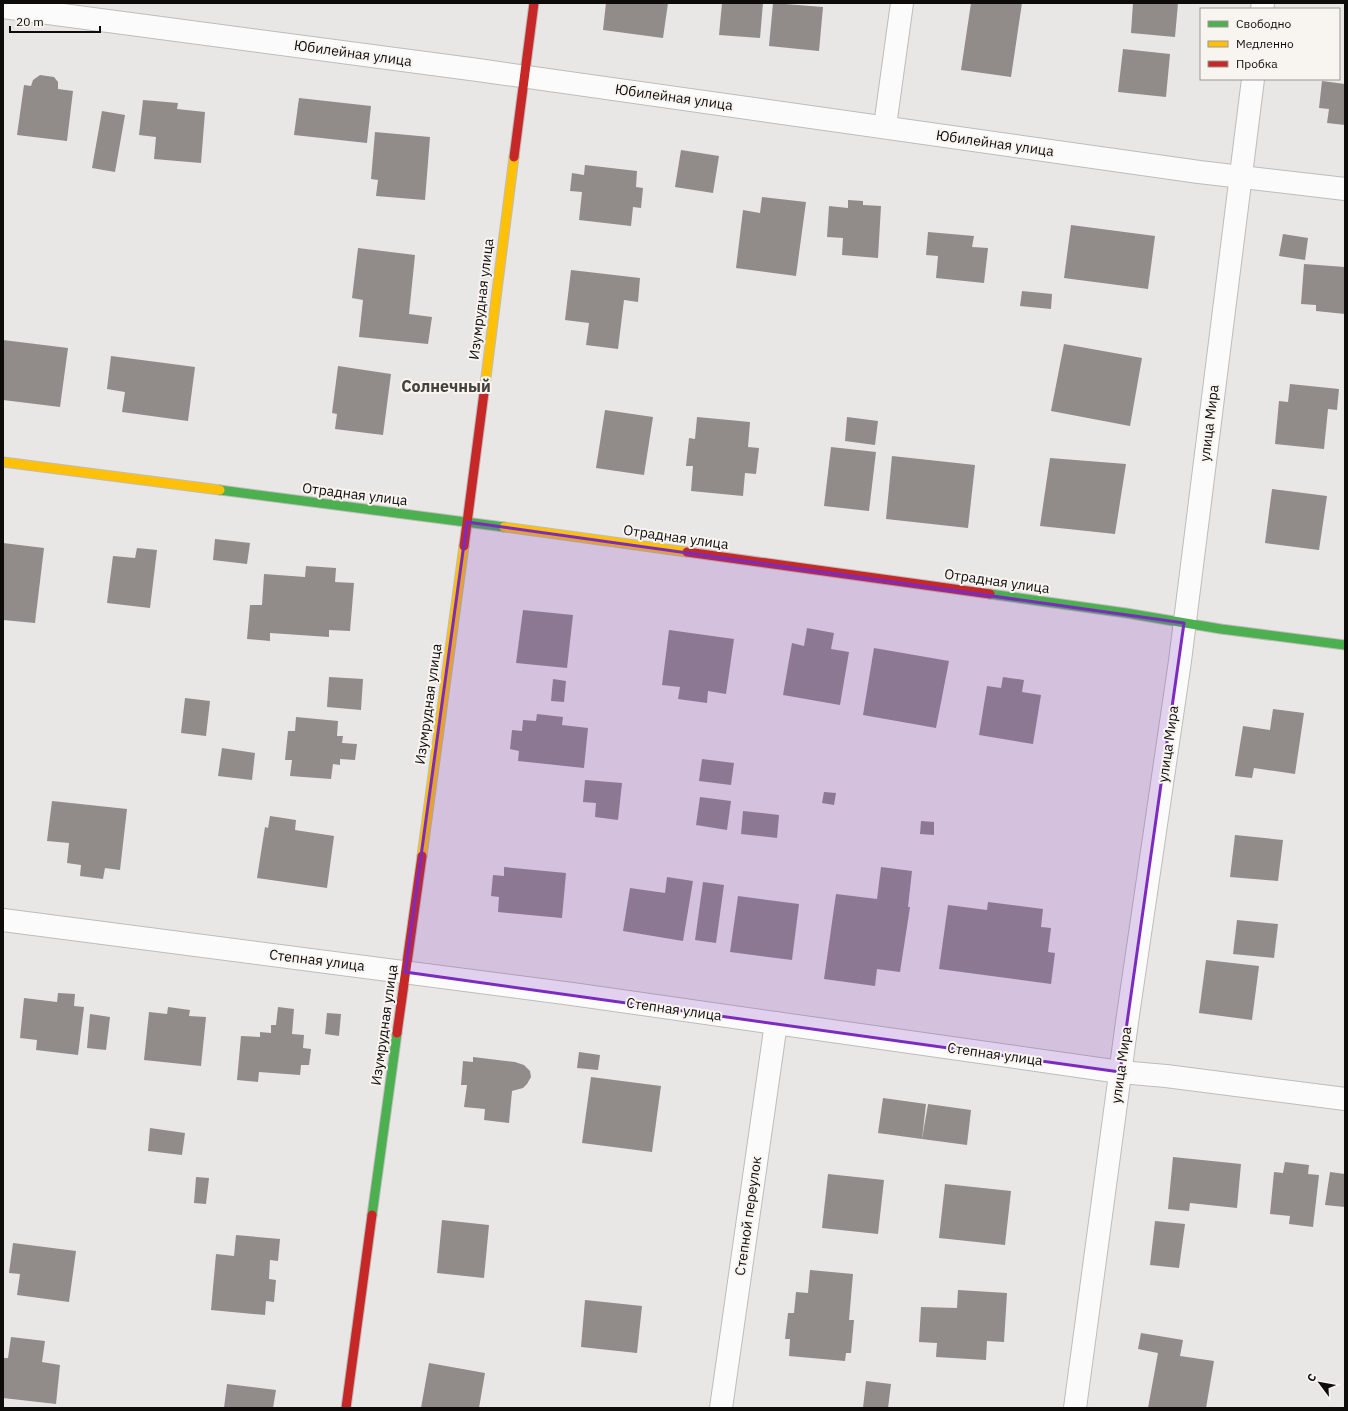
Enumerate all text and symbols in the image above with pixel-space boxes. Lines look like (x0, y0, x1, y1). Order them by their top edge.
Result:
scale bar (10, 8, 100, 34)
legend (1200, 8, 1340, 80)
text: 20 m (16, 14, 44, 29)
text: Свободно (1236, 16, 1292, 31)
street label: Юбилейная улица (293, 36, 414, 70)
text: Медленно (1236, 36, 1294, 51)
text: Пробка (1236, 56, 1278, 71)
street label: Юбилейная улица (614, 80, 735, 114)
street label: Юбилейная улица (935, 126, 1056, 160)
street label: Изумрудная улица (465, 237, 497, 361)
district label: Солнечный (401, 376, 491, 396)
street label: улица Мира (1195, 383, 1223, 462)
street label: Отрадная улица (301, 479, 409, 509)
street label: Отрадная улица (622, 521, 730, 553)
street label: Отрадная улица (943, 565, 1051, 597)
street label: Изумрудная улица (411, 642, 445, 766)
street label: улица Мира (1154, 704, 1182, 784)
street label: Степная улица (268, 945, 366, 975)
street label: Изумрудная улица (367, 963, 401, 1087)
street label: Степная улица (625, 993, 723, 1025)
street label: улица Мира (1107, 1025, 1135, 1105)
street label: Степная улица (946, 1038, 1044, 1070)
street label: Степной переулок (731, 1155, 765, 1277)
north arrow (1300, 1363, 1340, 1403)
text: С (1304, 1371, 1319, 1384)

